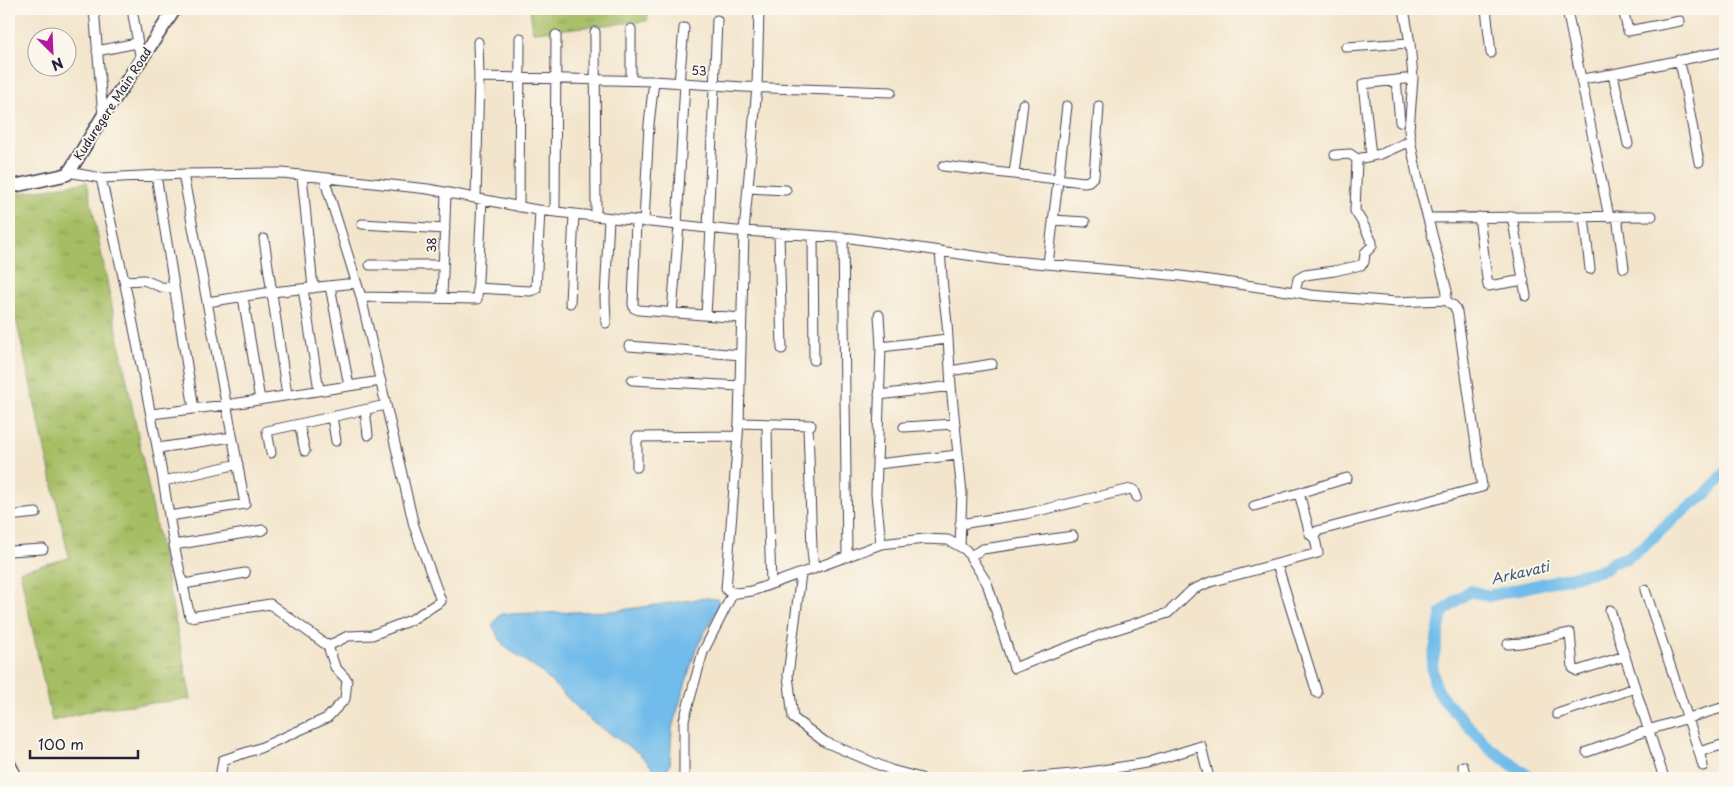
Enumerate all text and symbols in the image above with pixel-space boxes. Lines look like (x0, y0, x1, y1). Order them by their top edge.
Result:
north arrow (28, 28, 78, 78)
street label: Kuduregere Main Road (69, 43, 156, 164)
text: N (48, 52, 67, 76)
street label: 53 (691, 60, 707, 80)
street label: 38 (422, 237, 440, 253)
water label: Arkavati (1489, 555, 1553, 589)
scale bar (30, 727, 138, 759)
text: 100 m (38, 732, 84, 755)

